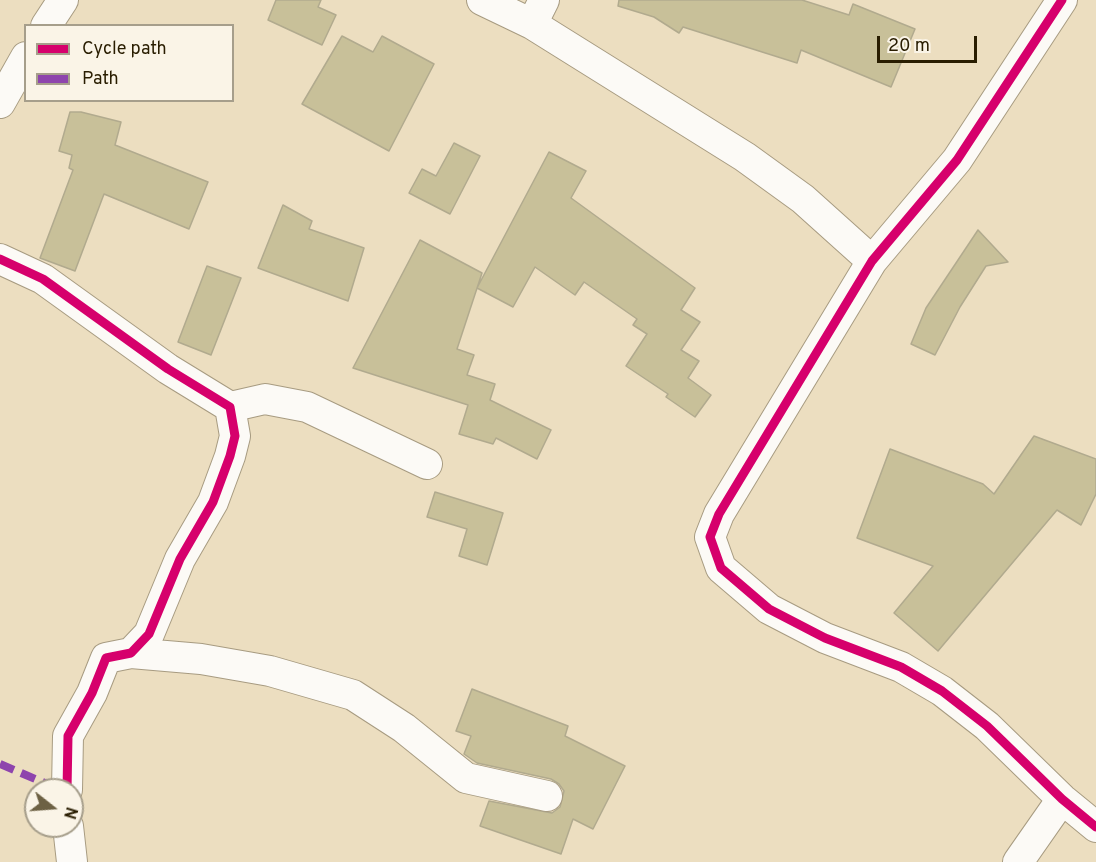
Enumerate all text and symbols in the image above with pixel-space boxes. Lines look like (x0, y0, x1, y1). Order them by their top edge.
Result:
legend (24, 24, 234, 102)
scale bar (880, 24, 980, 62)
text: 20 m (888, 35, 930, 58)
text: Cycle path (82, 38, 167, 61)
text: Path (82, 68, 119, 91)
north arrow (24, 778, 84, 838)
text: N (58, 804, 81, 821)

